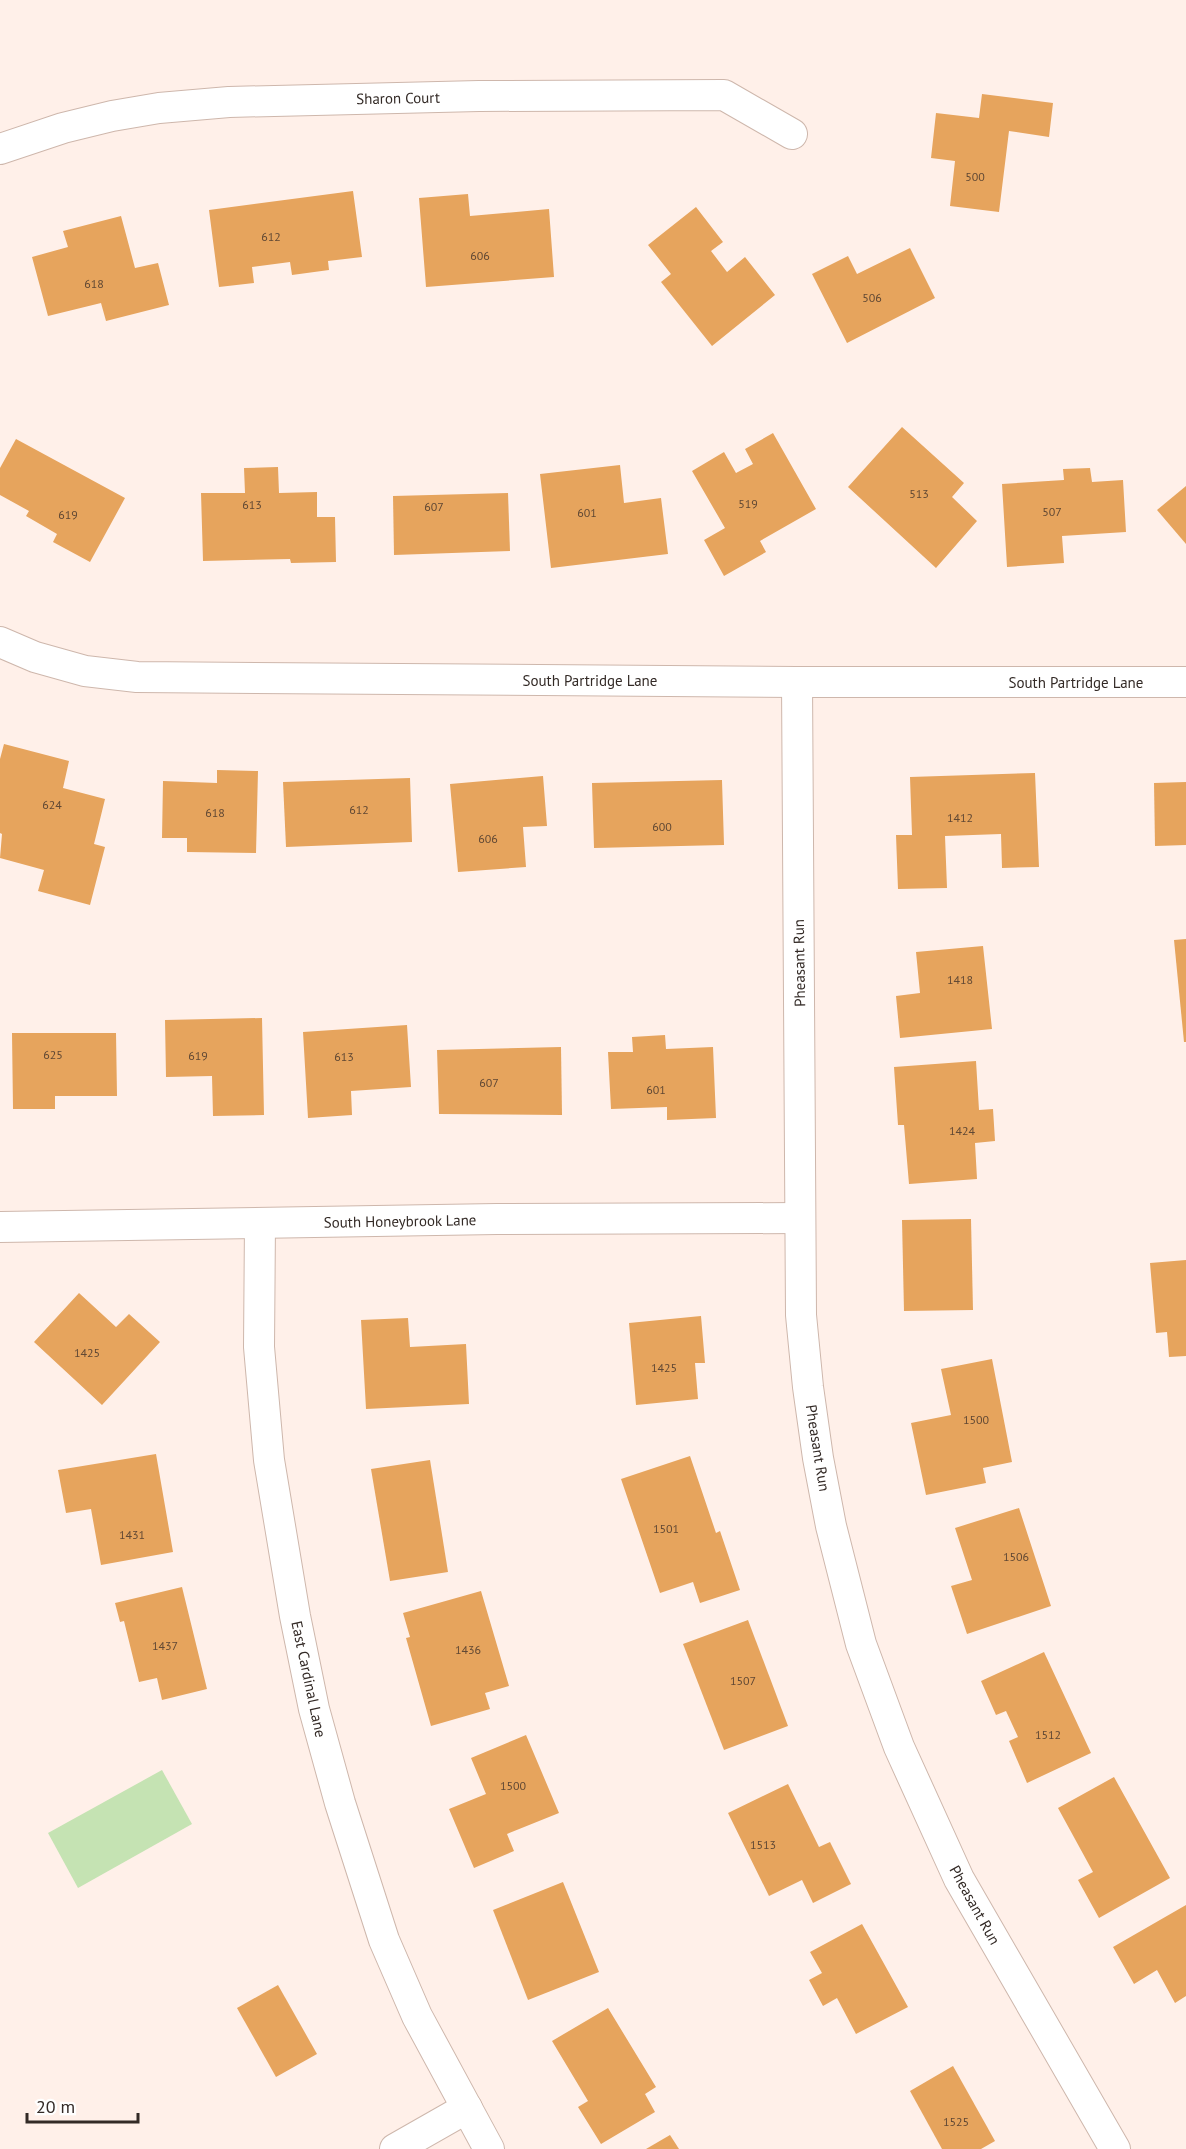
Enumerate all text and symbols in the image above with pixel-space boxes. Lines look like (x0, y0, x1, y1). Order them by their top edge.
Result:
street label: Sharon Court (356, 88, 440, 108)
house number: 500 (965, 169, 985, 184)
house number: 612 (261, 229, 281, 244)
house number: 606 (470, 248, 490, 263)
house number: 618 (84, 276, 104, 291)
house number: 506 (862, 290, 882, 305)
house number: 513 (909, 486, 929, 501)
house number: 519 (738, 496, 758, 511)
house number: 613 (242, 497, 262, 512)
house number: 607 (424, 499, 444, 514)
house number: 507 (1042, 504, 1062, 519)
house number: 601 (577, 505, 597, 520)
house number: 619 (58, 507, 78, 522)
street label: South Partridge Lane (523, 671, 657, 690)
street label: South Partridge Lane (1009, 673, 1143, 692)
house number: 624 (42, 797, 62, 812)
house number: 612 (349, 802, 369, 817)
house number: 618 (205, 805, 225, 820)
house number: 1412 (947, 810, 973, 825)
house number: 600 (652, 819, 672, 834)
house number: 606 (478, 831, 498, 846)
street label: Pheasant Run (789, 919, 809, 1007)
house number: 1418 (947, 972, 973, 987)
house number: 625 (43, 1047, 63, 1062)
house number: 619 (188, 1048, 208, 1063)
house number: 613 (334, 1049, 354, 1064)
house number: 607 (479, 1075, 499, 1090)
house number: 601 (646, 1082, 666, 1097)
house number: 1424 (949, 1123, 976, 1138)
street label: South Honeybrook Lane (323, 1210, 477, 1232)
house number: 1425 (74, 1345, 100, 1360)
house number: 1425 (651, 1360, 677, 1375)
street label: Pheasant Run (802, 1403, 834, 1493)
house number: 1500 (963, 1412, 990, 1427)
house number: 1501 (653, 1521, 679, 1536)
house number: 1431 (119, 1527, 145, 1542)
house number: 1506 (1003, 1549, 1029, 1564)
street label: East Cardinal Lane (287, 1619, 331, 1739)
house number: 1437 (152, 1638, 178, 1653)
house number: 1436 (455, 1642, 481, 1657)
house number: 1507 (730, 1673, 756, 1688)
house number: 1512 (1035, 1727, 1061, 1742)
house number: 1500 (500, 1778, 527, 1793)
house number: 1513 (750, 1837, 776, 1852)
street label: Pheasant Run (945, 1862, 1005, 1948)
scale bar (27, 2086, 138, 2124)
text: 20 m (36, 2095, 75, 2118)
house number: 1525 (943, 2114, 969, 2129)

